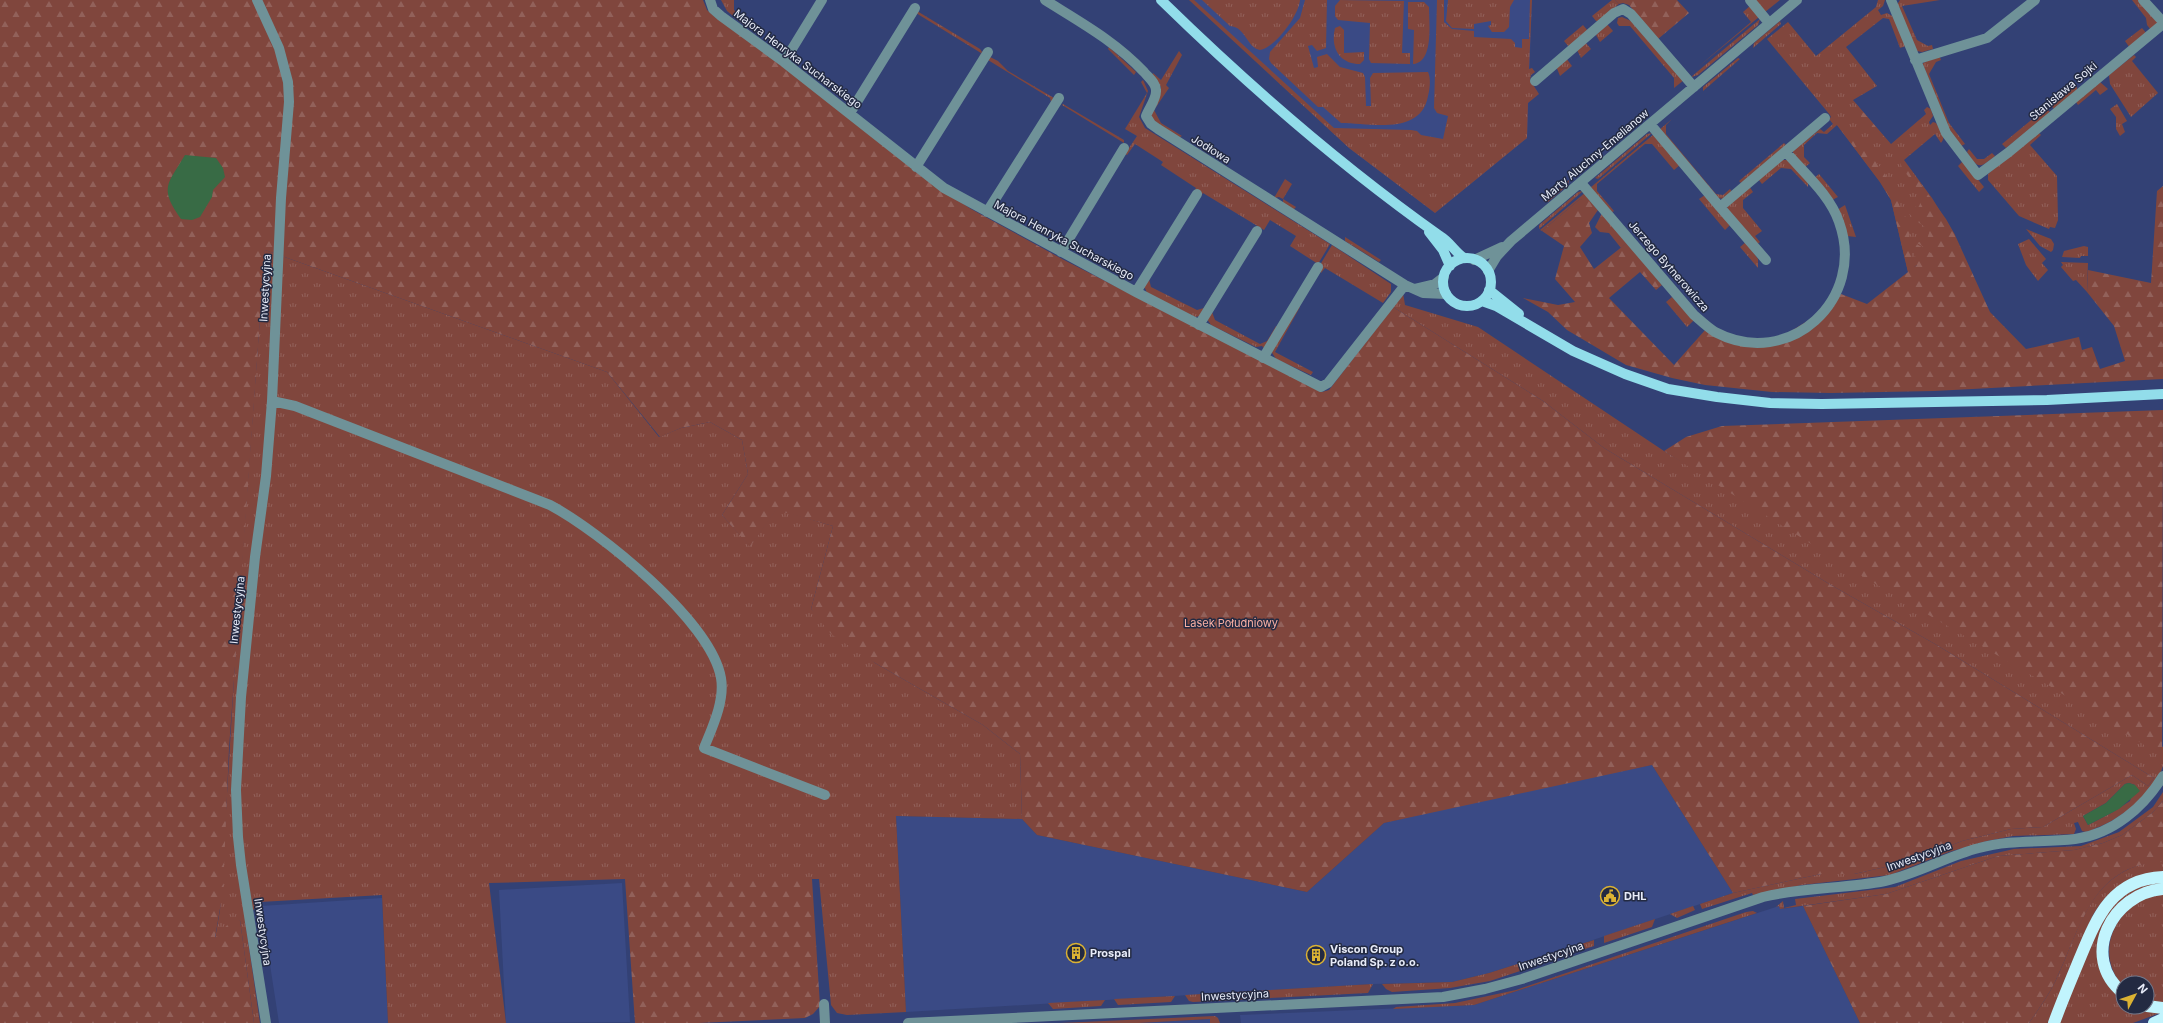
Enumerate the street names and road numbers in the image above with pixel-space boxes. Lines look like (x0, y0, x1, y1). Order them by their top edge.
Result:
street label: Majora Henryka Sucharskiego (731, 6, 865, 112)
street label: Stanisława Sojki (2026, 59, 2100, 123)
street label: Marty Aluchny-Emelianow (1538, 106, 1652, 204)
street label: Jodłowa (1189, 131, 1233, 167)
street label: Majora Henryka Sucharskiego (992, 197, 1137, 283)
street label: Jerzego Bytnerowicza (1626, 218, 1712, 314)
street label: Inwestycyjna (256, 254, 274, 322)
street label: Inwestycyjna (226, 576, 248, 644)
street label: Inwestycyjna (1885, 838, 1953, 874)
street label: Inwestycyjna (251, 897, 275, 967)
street label: Inwestycyjna (1517, 938, 1585, 974)
street label: Inwestycyjna (1201, 986, 1269, 1004)

